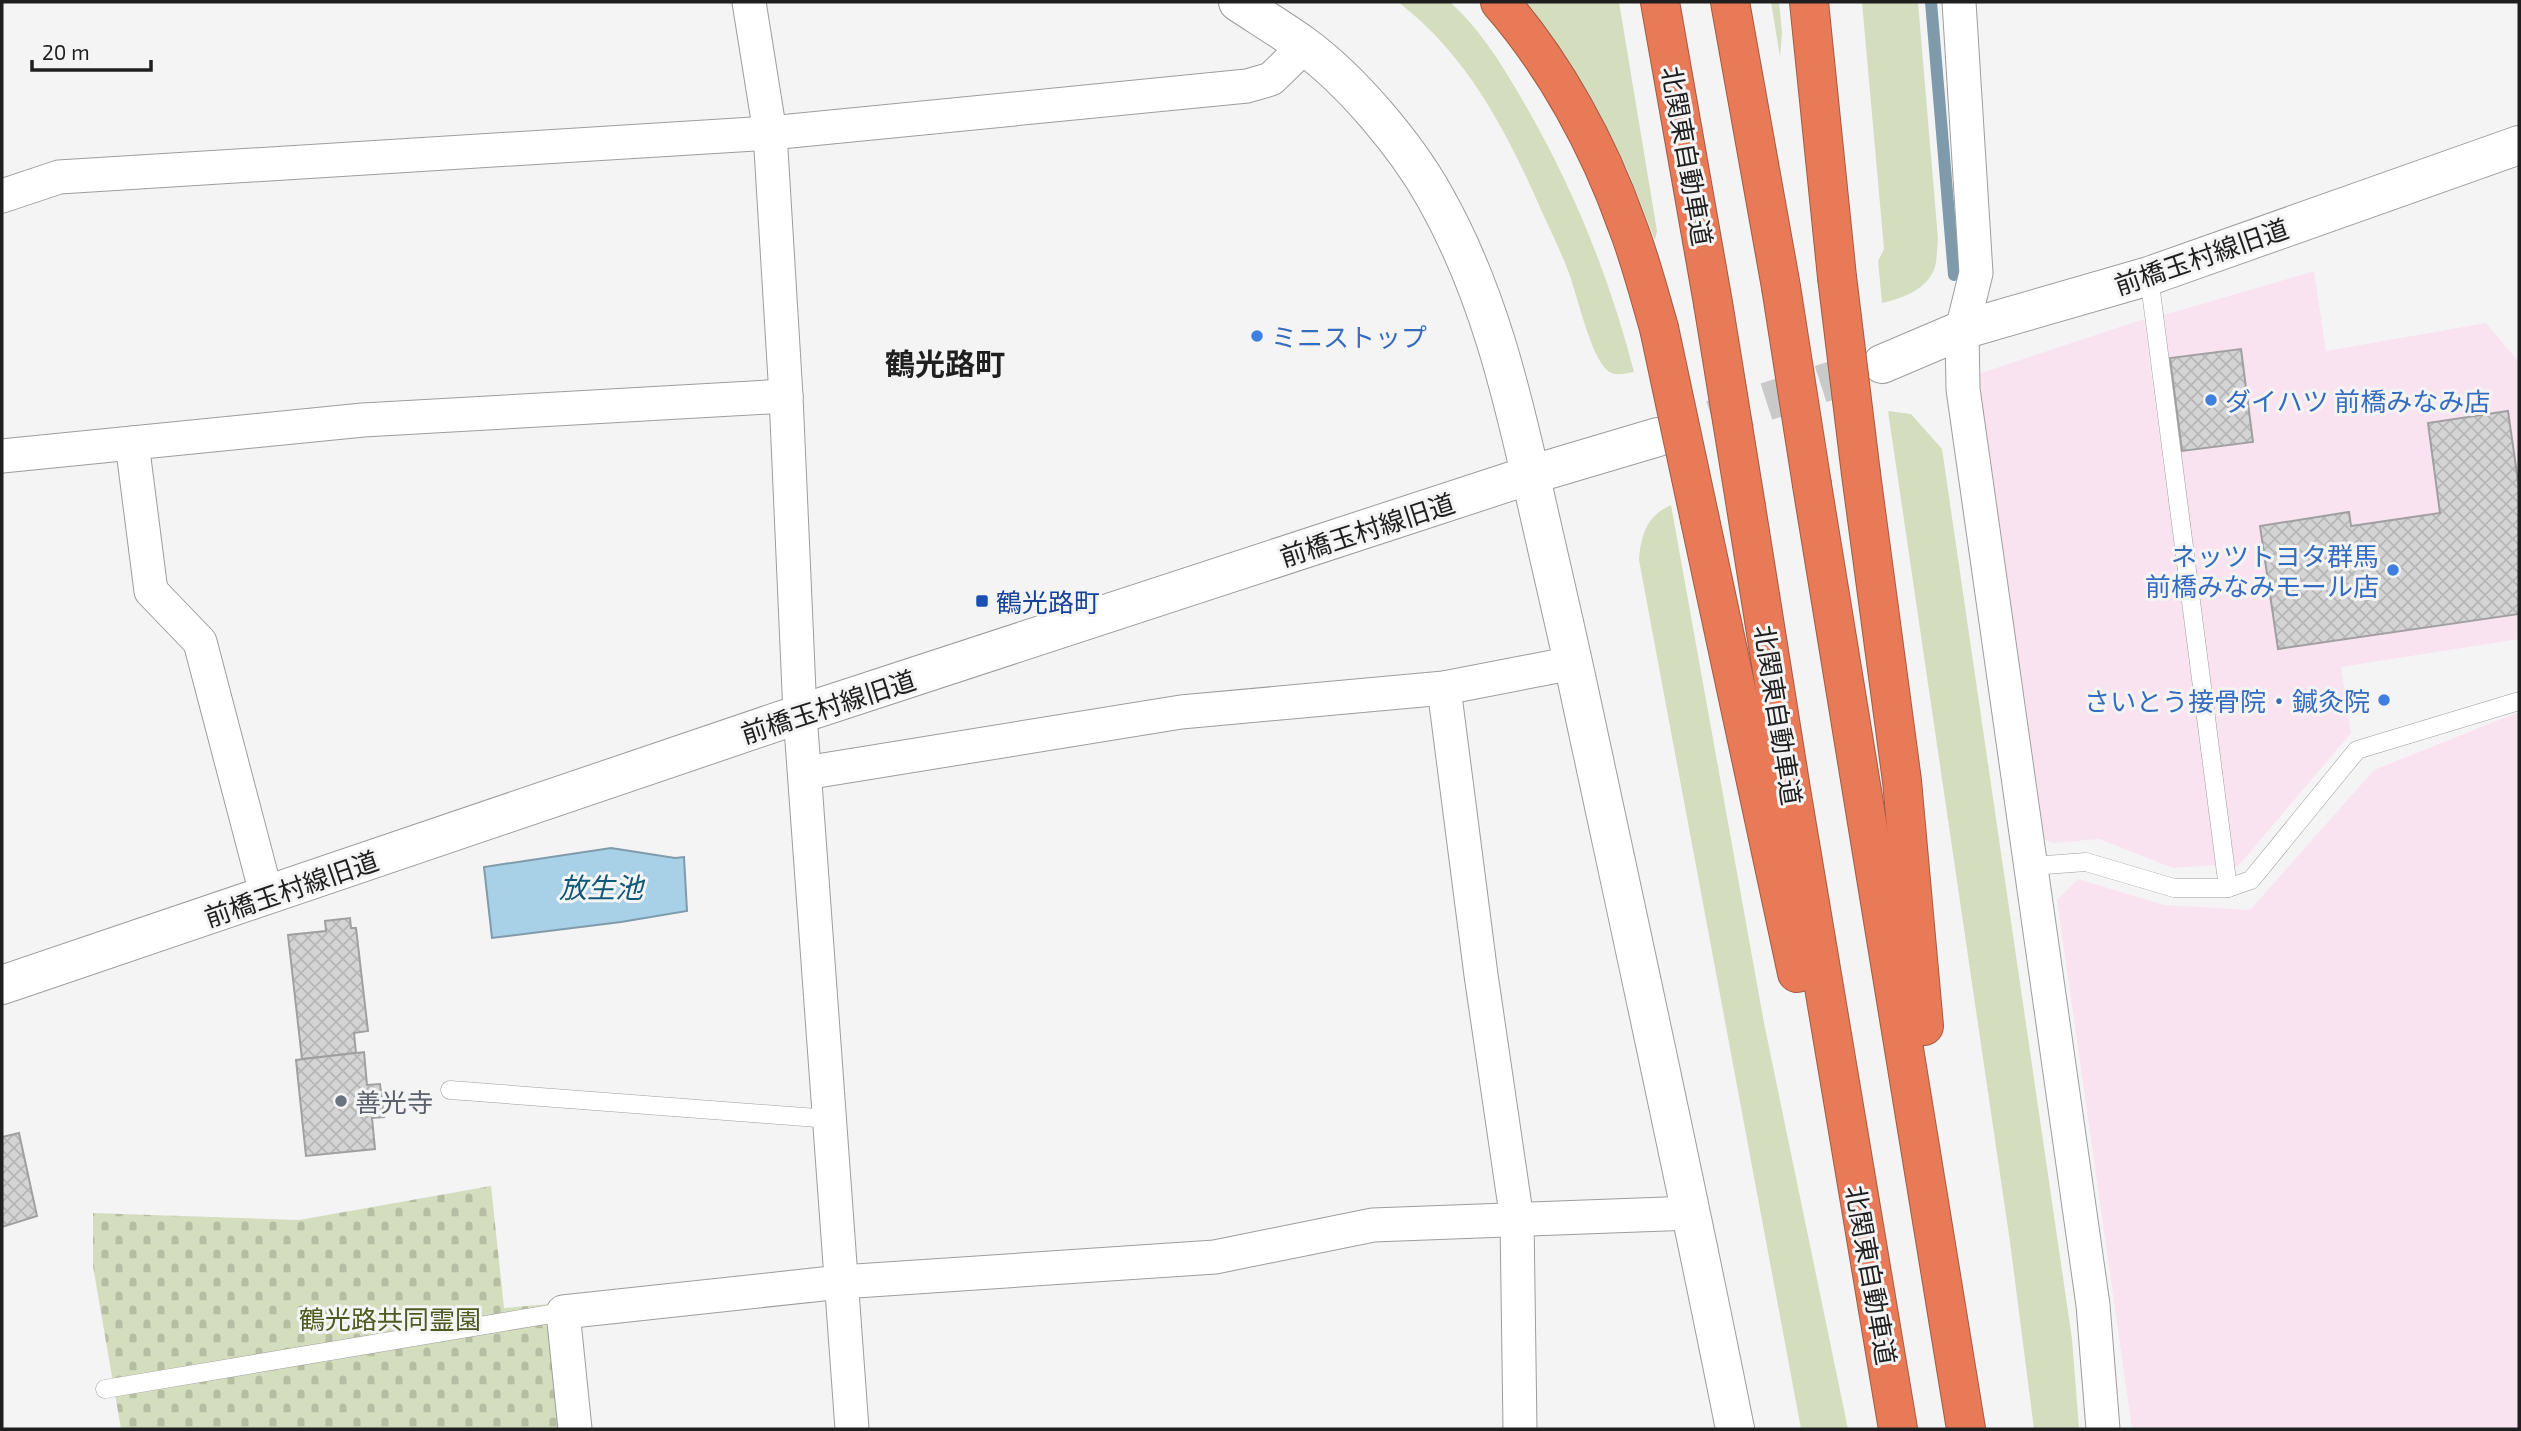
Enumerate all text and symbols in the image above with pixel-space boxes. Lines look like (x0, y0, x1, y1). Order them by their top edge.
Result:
scale bar (32, 28, 150, 72)
text: 20 m (42, 39, 90, 64)
street label: 北関東自動車道 (1657, 64, 1719, 248)
street label: 前橋玉村線旧道 (2110, 212, 2292, 300)
place label: ミニストップ (1271, 321, 1427, 352)
marker: ミニストップ (1249, 328, 1265, 344)
district label: 鶴光路町 (885, 345, 1005, 381)
place label: ダイハツ 前橋みなみ店 (2225, 385, 2490, 416)
marker: ダイハツ 前橋みなみ店 (2203, 392, 2219, 408)
street label: 前橋玉村線旧道 (1276, 486, 1458, 572)
place label: ネッツトヨタ群馬 前橋みなみモール店 (2145, 540, 2379, 601)
marker: ネッツトヨタ群馬 前橋みなみモール店 (2385, 562, 2401, 578)
place label: 鶴光路町 (996, 586, 1100, 617)
marker: 鶴光路町 (974, 593, 990, 609)
street label: 北関東自動車道 (1749, 623, 1809, 807)
street label: 前橋玉村線旧道 (737, 663, 919, 749)
place label: さいとう接骨院・鍼灸院 (2084, 685, 2370, 716)
marker: さいとう接骨院・鍼灸院 (2376, 692, 2392, 708)
street label: 前橋玉村線旧道 (200, 844, 382, 932)
water label: 放生池 (559, 870, 646, 904)
place label: 善光寺 (355, 1086, 433, 1117)
marker: 善光寺 (333, 1093, 349, 1109)
street label: 北関東自動車道 (1841, 1183, 1903, 1367)
park label: 鶴光路共同霊園 (299, 1303, 481, 1334)

